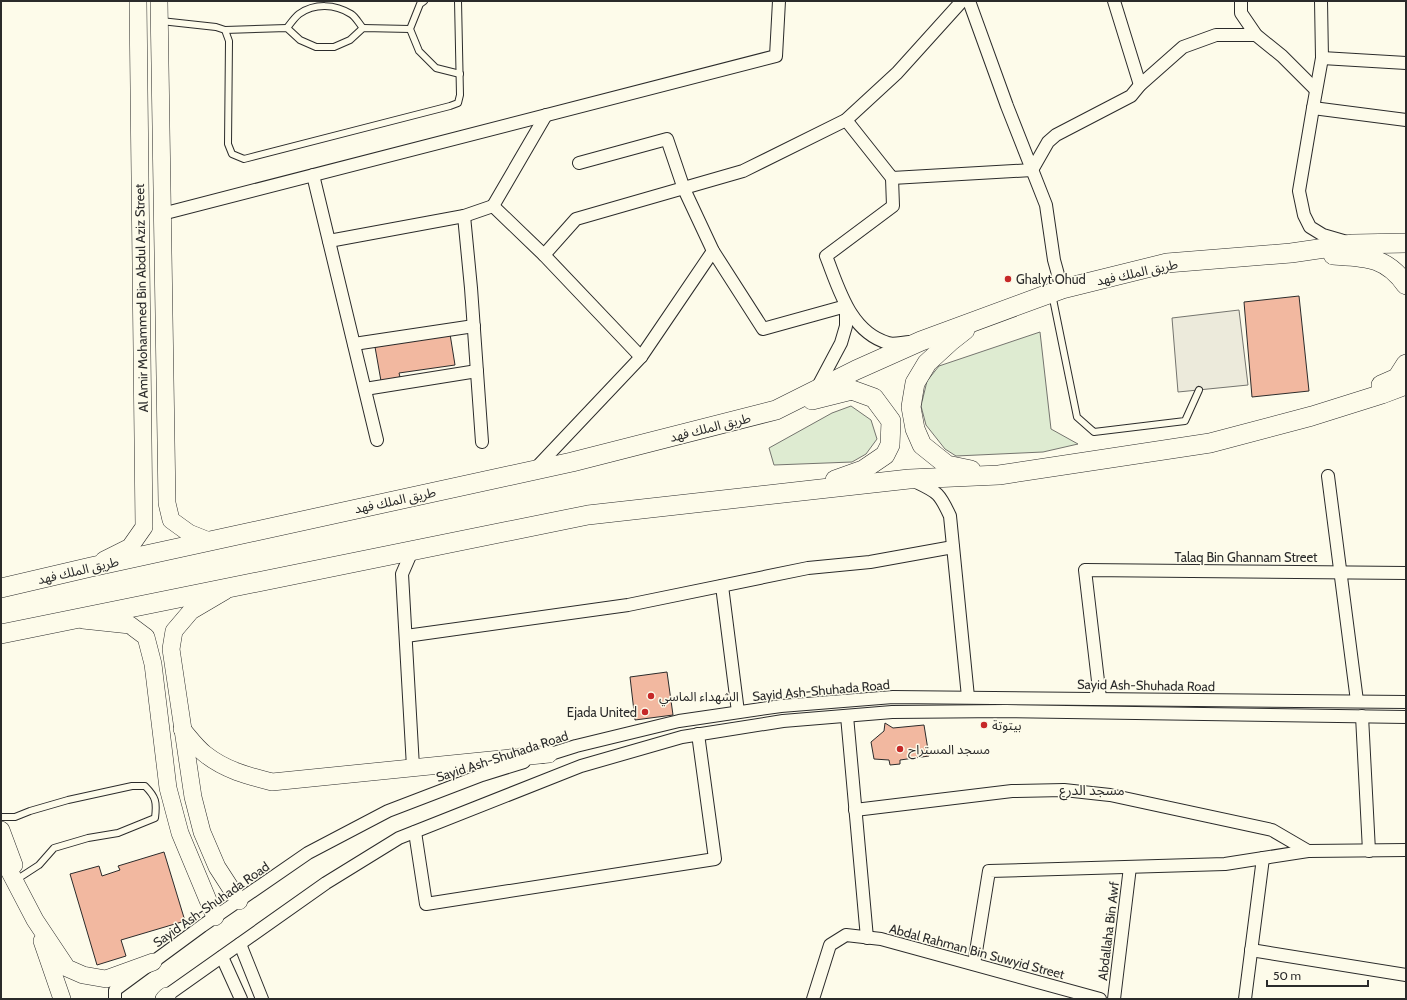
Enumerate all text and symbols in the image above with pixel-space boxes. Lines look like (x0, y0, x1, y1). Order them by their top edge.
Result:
street label: Al Amir Mohammed Bin Abdul Aziz Street (131, 183, 151, 413)
street label: طريق الملك فهد (1095, 256, 1180, 289)
place label: Ghalyt Ohud (1016, 271, 1086, 287)
marker: Ghalyt Ohud (1003, 274, 1013, 284)
street label: طريق الملك فهد (668, 409, 753, 446)
street label: طريق الملك فهد (353, 484, 438, 517)
street label: Talaq Bin Ghannam Street (1175, 549, 1318, 565)
street label: طريق الملك فهد (36, 553, 121, 588)
street label: Sayid Ash-Shuhada Road (752, 676, 890, 704)
street label: Sayid Ash-Shuhada Road (1077, 676, 1215, 694)
place label: الشهداء الماسي (659, 688, 739, 707)
marker: الشهداء الماسي (646, 691, 656, 701)
place label: Ejada United (567, 704, 637, 721)
marker: Ejada United (640, 707, 650, 717)
place label: بيتوتة (992, 717, 1022, 733)
marker: بيتوتة (979, 720, 989, 730)
street label: Sayid Ash-Shuhada Road (434, 727, 570, 785)
place label: مسجد المستراح (908, 741, 990, 760)
marker: مسجد المستراح (895, 744, 905, 754)
district label: مسجد الدرع (1059, 781, 1125, 801)
street label: Sayid Ash-Shuhada Road (150, 858, 272, 950)
street label: Abdallaha Bin Awf (1094, 880, 1122, 981)
street label: Abdal Rahman Bin Suwyid Street (888, 920, 1067, 982)
scale bar (1267, 962, 1368, 988)
text: 50 m (1273, 968, 1301, 983)

